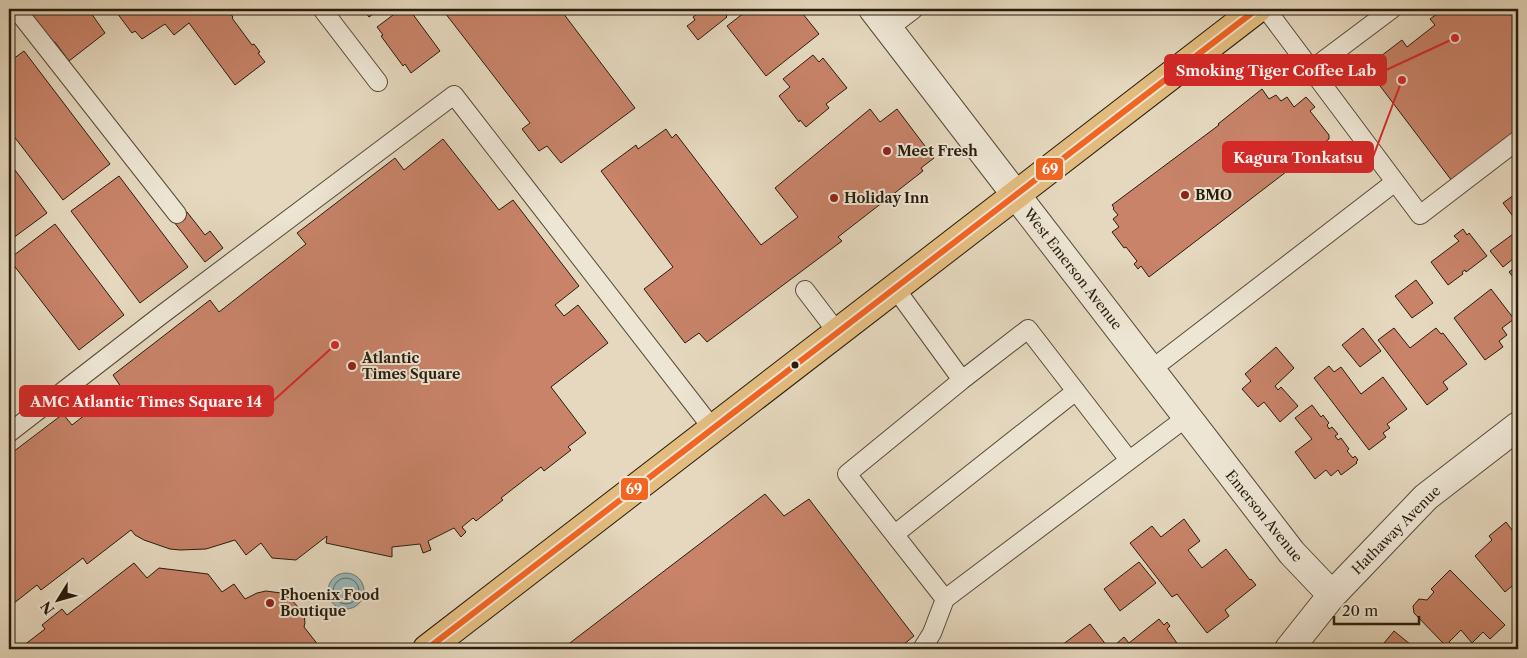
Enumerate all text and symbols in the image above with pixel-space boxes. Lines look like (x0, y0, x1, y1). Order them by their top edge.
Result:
callout: Smoking Tiger Coffee Lab (1165, 55, 1386, 85)
text: Smoking Tiger Coffee Lab (1176, 61, 1376, 80)
place label: Meet Fresh (897, 142, 978, 160)
callout: Kagura Tonkatsu (1223, 142, 1373, 172)
marker: Meet Fresh (881, 145, 893, 157)
text: Kagura Tonkatsu (1233, 148, 1363, 167)
line badge: 69 (1035, 157, 1064, 181)
text: 69 (1042, 160, 1058, 178)
place label: BMO (1195, 186, 1232, 204)
place label: Holiday Inn (844, 189, 930, 207)
marker: BMO (1179, 189, 1191, 201)
marker: Holiday Inn (828, 192, 840, 204)
street label: West Emerson Avenue (1019, 204, 1126, 334)
place label: Atlantic Times Square (361, 349, 460, 383)
marker: Atlantic Times Square (346, 360, 358, 372)
unlabelled marker (790, 360, 800, 370)
callout: AMC Atlantic Times Square 14 (20, 386, 273, 416)
text: AMC Atlantic Times Square 14 (29, 392, 262, 411)
street label: Emerson Avenue (1222, 467, 1307, 566)
line badge: 69 (620, 477, 649, 501)
text: 69 (626, 480, 642, 498)
street label: Hathaway Avenue (1348, 482, 1444, 578)
north arrow (32, 576, 82, 626)
place label: Phoenix Food Boutique (280, 586, 380, 620)
scale bar (1334, 593, 1420, 625)
marker: Phoenix Food Boutique (264, 597, 276, 609)
text: N (37, 598, 58, 618)
text: 20 m (1342, 601, 1378, 620)

